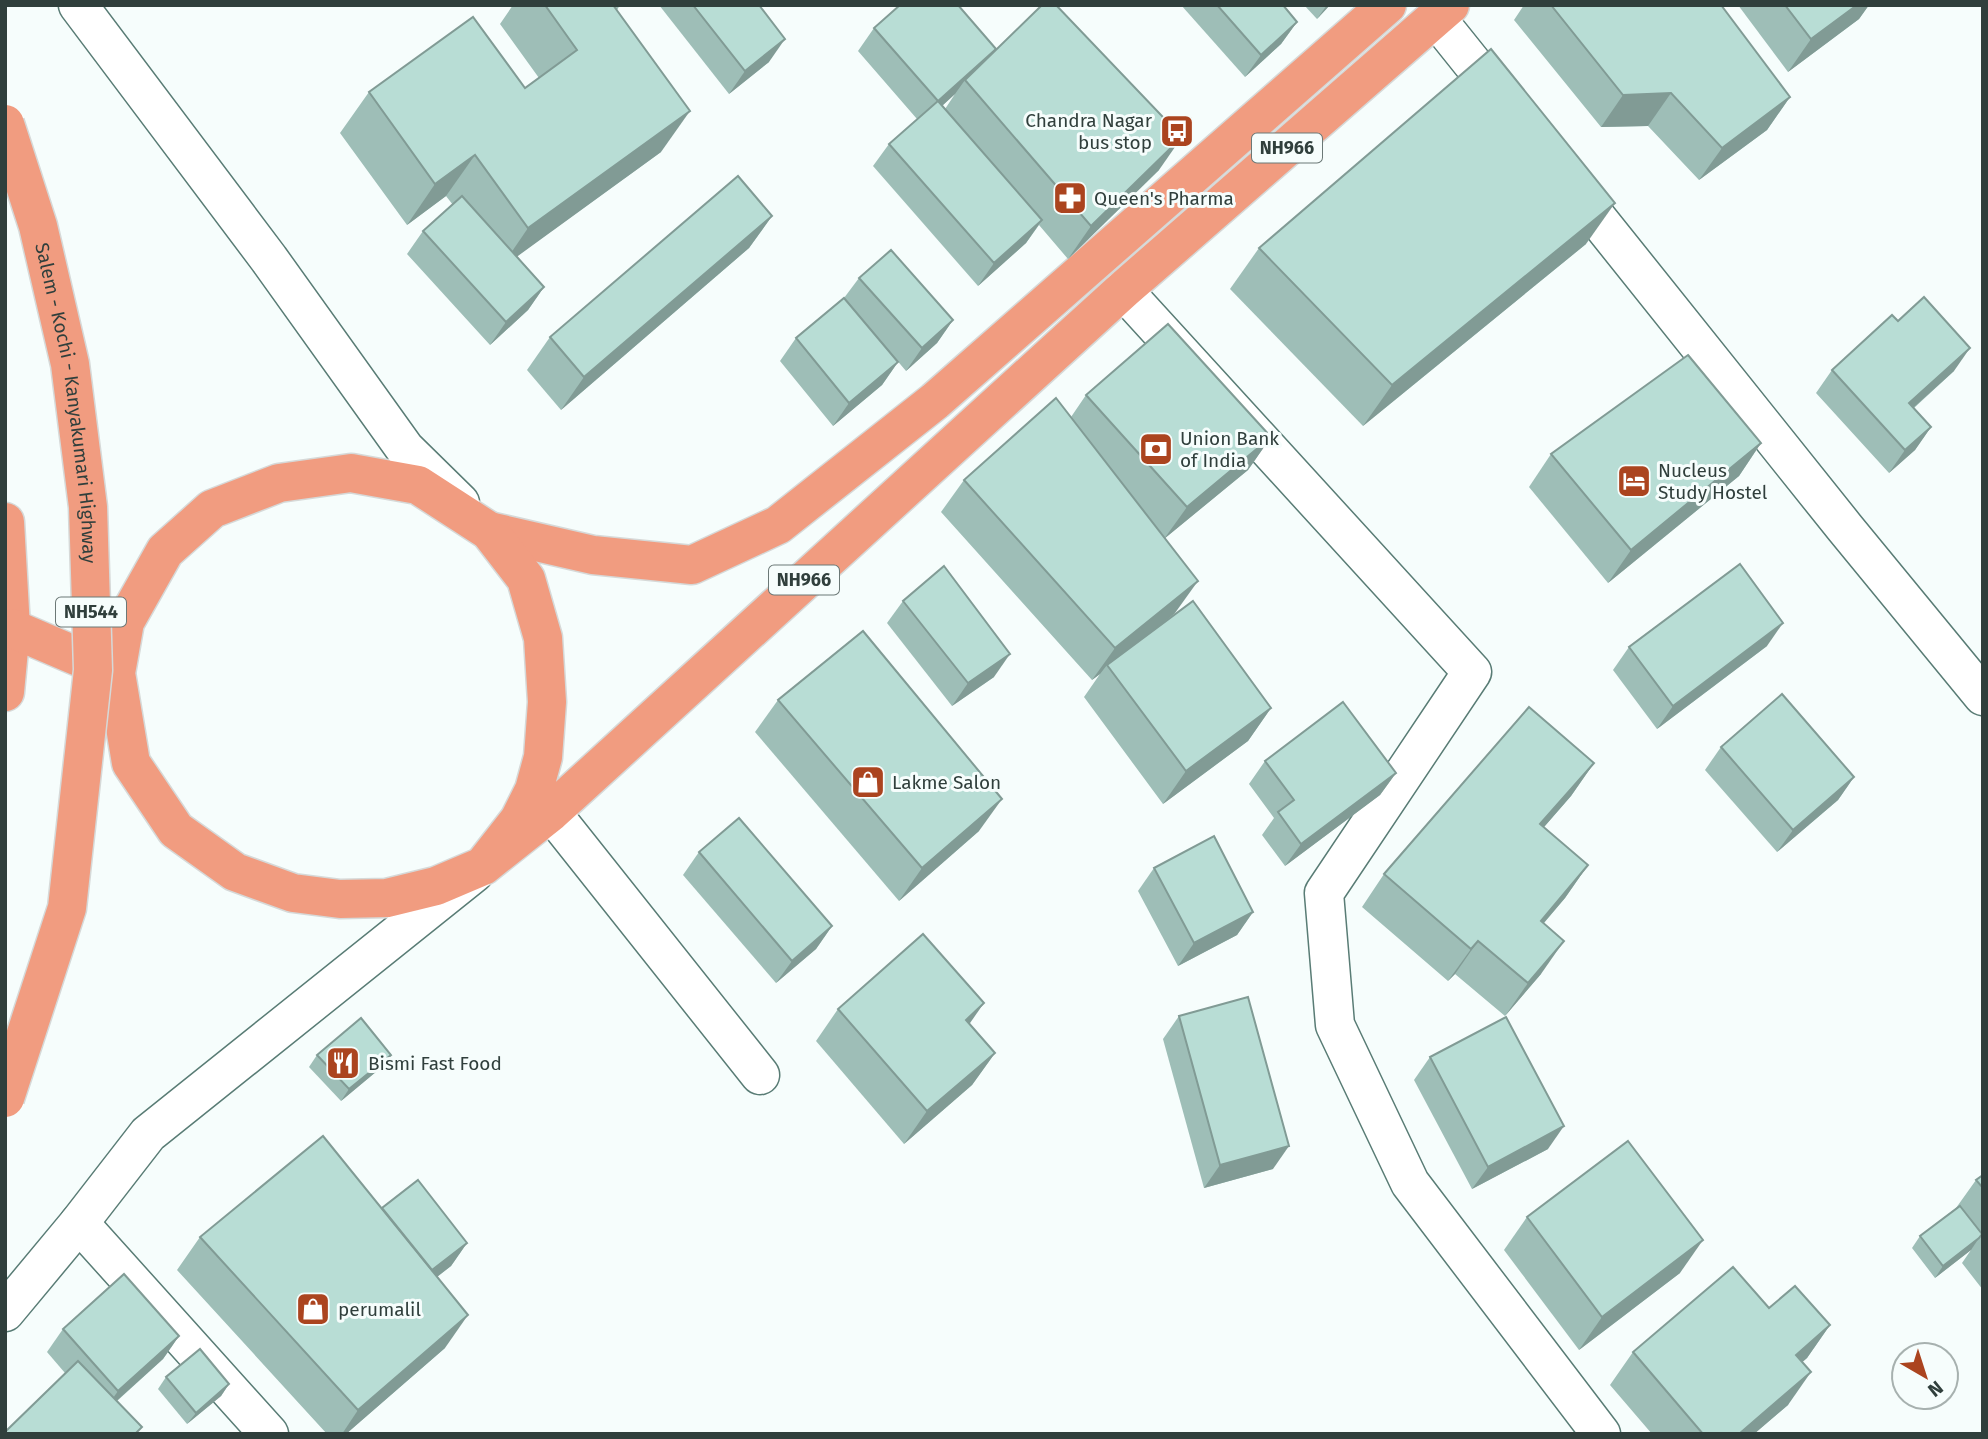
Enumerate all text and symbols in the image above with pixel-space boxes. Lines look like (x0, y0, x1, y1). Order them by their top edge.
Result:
place label: Chandra Nagar bus stop (1025, 109, 1153, 154)
bus stop icon: Chandra Nagar bus stop (1158, 112, 1196, 150)
road number: NH966 (1252, 134, 1322, 162)
pharmacy icon: Queen's Pharma (1051, 179, 1089, 217)
place label: Queen's Pharma (1094, 187, 1234, 210)
street label: Salem - Kochi - Kanyakumari Highway (30, 240, 101, 564)
place label: Union Bank of India (1180, 427, 1279, 472)
bank icon: Union Bank of India (1137, 430, 1175, 468)
place label: Nucleus Study Hostel (1658, 459, 1768, 504)
hotel icon: Nucleus Study Hostel (1615, 462, 1653, 500)
road number: NH966 (769, 566, 839, 594)
road number: NH544 (56, 598, 126, 626)
shop icon: Lakme Salon (849, 763, 887, 801)
place label: Lakme Salon (892, 771, 1001, 794)
restaurant icon: Bismi Fast Food (324, 1044, 362, 1082)
place label: Bismi Fast Food (368, 1052, 502, 1075)
shop icon: perumalil (294, 1290, 332, 1328)
place label: perumalil (338, 1298, 421, 1321)
north arrow (1890, 1341, 1960, 1411)
text: N (1923, 1376, 1948, 1402)

